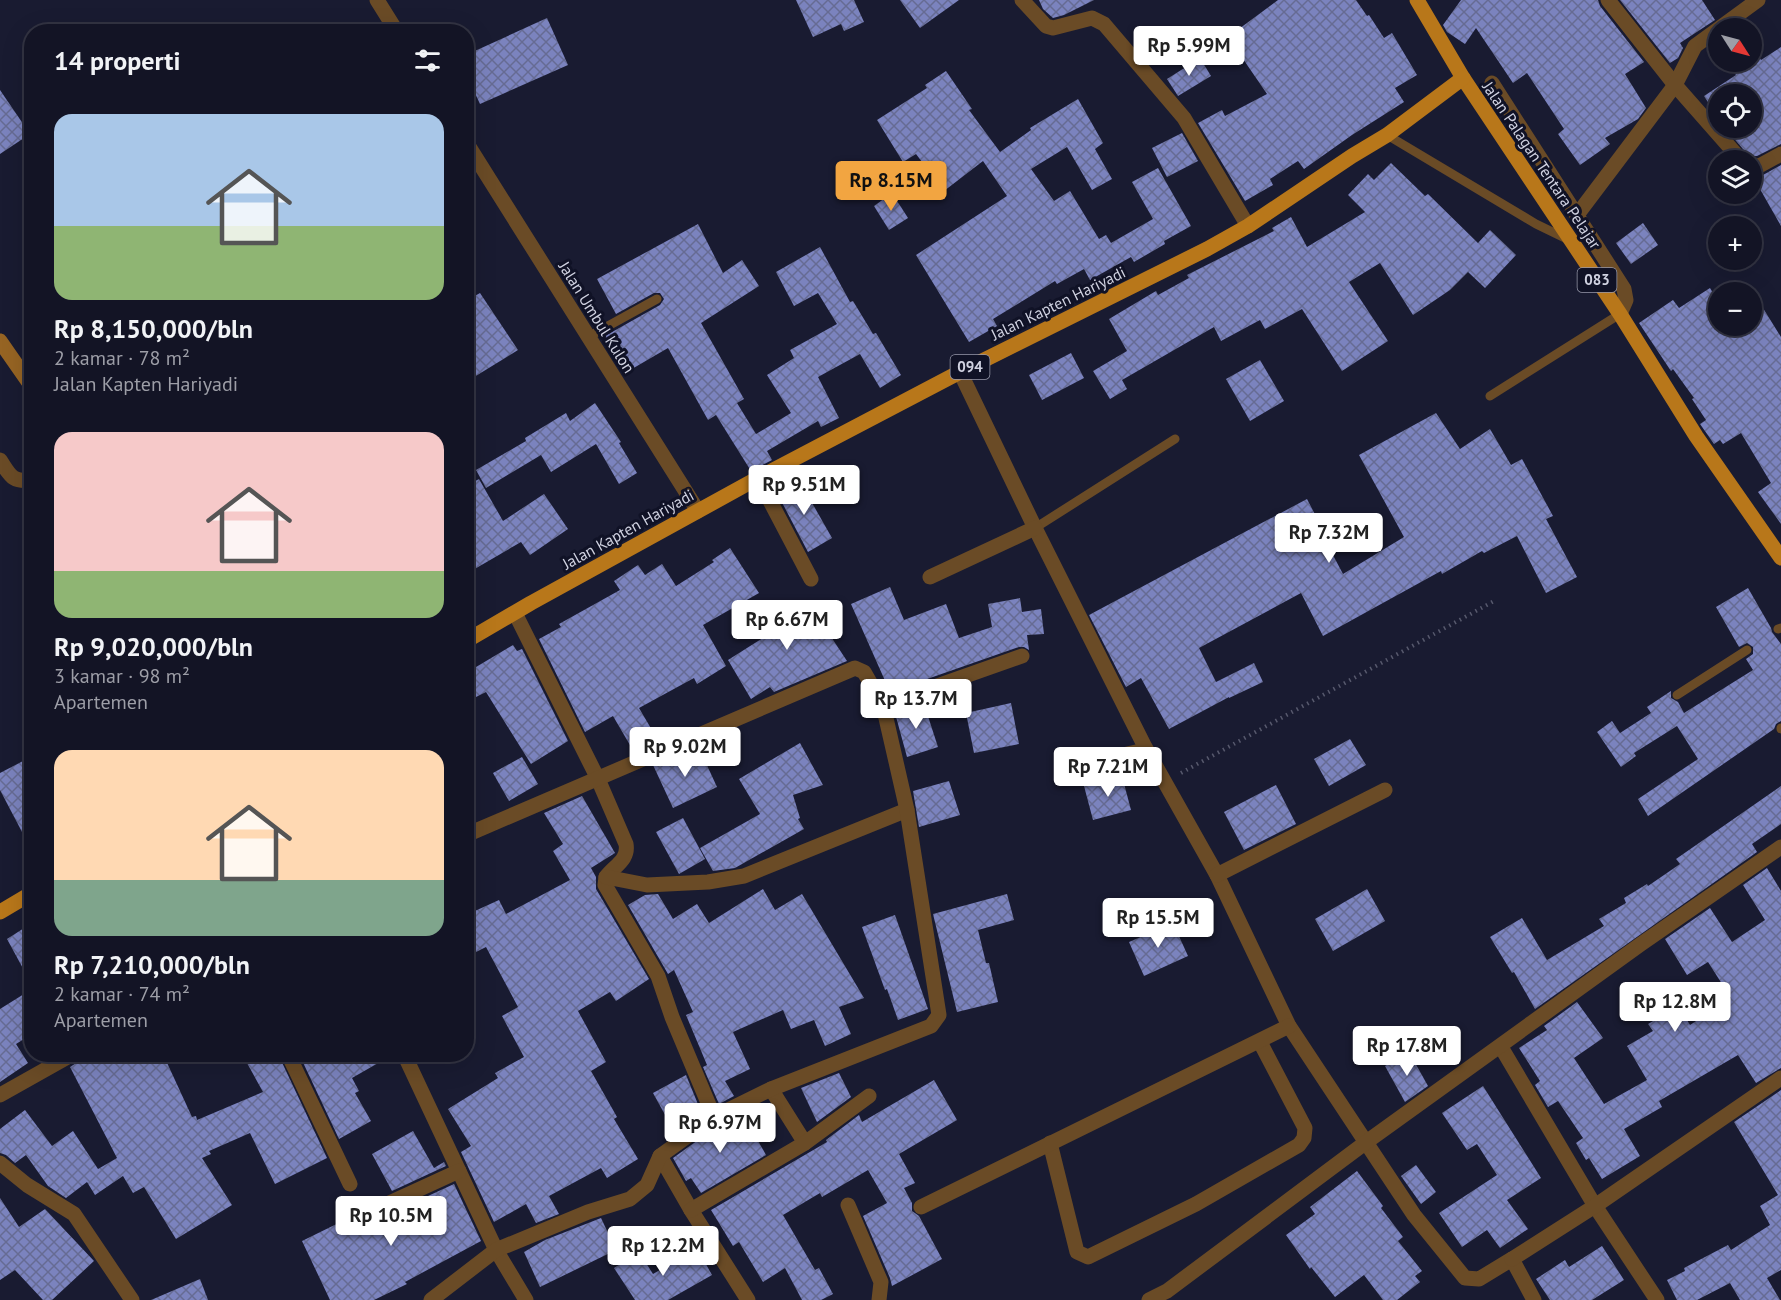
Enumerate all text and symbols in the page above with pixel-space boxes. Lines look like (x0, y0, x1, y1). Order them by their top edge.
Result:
north arrow (1708, 18, 1762, 72)
map controls (1708, 18, 1762, 336)
pin: Rp 5.99M (1127, 26, 1251, 77)
text: Rp 5.99M (1148, 32, 1230, 58)
text: 14 properti (54, 44, 180, 77)
icon: filters (411, 44, 444, 77)
street label: Jalan Palagan Tentara Pelajar (1478, 77, 1606, 253)
button: locate (1708, 84, 1762, 138)
button: layers (1708, 150, 1762, 204)
icon: home (195, 153, 303, 261)
pin: Rp 8.15M (829, 161, 953, 212)
text: Rp 8.15M (850, 167, 932, 193)
button: + (1708, 216, 1762, 270)
street label: Jalan Umbul Kulon (554, 257, 639, 376)
street label: Jalan Kapten Hariyadi (987, 262, 1129, 345)
road number: 083 (1578, 268, 1616, 292)
button: − (1708, 282, 1762, 336)
text: Rp 8,150,000/bln (54, 312, 253, 345)
text: 2 kamar · 78 m² (54, 345, 190, 371)
road number: 094 (950, 355, 990, 379)
text: Jalan Kapten Hariyadi (54, 371, 238, 397)
pin: Rp 9.51M (742, 465, 866, 516)
icon: home (195, 471, 303, 579)
text: Rp 9.51M (763, 471, 845, 497)
street label: Jalan Kapten Hariyadi (558, 485, 697, 574)
pin: Rp 7.32M (1267, 513, 1391, 564)
text: Rp 7.32M (1289, 519, 1369, 545)
pin: Rp 6.67M (725, 600, 849, 651)
text: Rp 6.67M (746, 606, 828, 632)
text: Rp 9,020,000/bln (54, 630, 253, 663)
text: 3 kamar · 98 m² (54, 663, 190, 689)
pin: Rp 13.7M (854, 679, 978, 730)
text: Rp 13.7M (875, 685, 957, 711)
text: Apartemen (54, 689, 148, 715)
pin: Rp 9.02M (623, 727, 747, 778)
text: Rp 9.02M (644, 733, 726, 759)
pin: Rp 7.21M (1046, 747, 1170, 798)
text: Rp 7.21M (1068, 753, 1148, 779)
icon: home (195, 789, 303, 897)
pin: Rp 15.5M (1096, 898, 1220, 949)
text: Rp 15.5M (1117, 904, 1199, 930)
text: Rp 7,210,000/bln (54, 948, 250, 981)
text: 2 kamar · 74 m² (54, 981, 190, 1007)
pin: Rp 12.8M (1613, 982, 1737, 1033)
text: Rp 12.8M (1634, 988, 1716, 1014)
text: Apartemen (54, 1007, 148, 1033)
pin: Rp 17.8M (1345, 1026, 1469, 1077)
text: Rp 17.8M (1367, 1032, 1447, 1058)
pin: Rp 6.97M (658, 1103, 782, 1154)
text: Rp 6.97M (679, 1109, 761, 1135)
pin: Rp 10.5M (329, 1196, 453, 1247)
text: Rp 10.5M (350, 1202, 432, 1228)
pin: Rp 12.2M (601, 1226, 725, 1277)
text: Rp 12.2M (622, 1232, 704, 1258)

